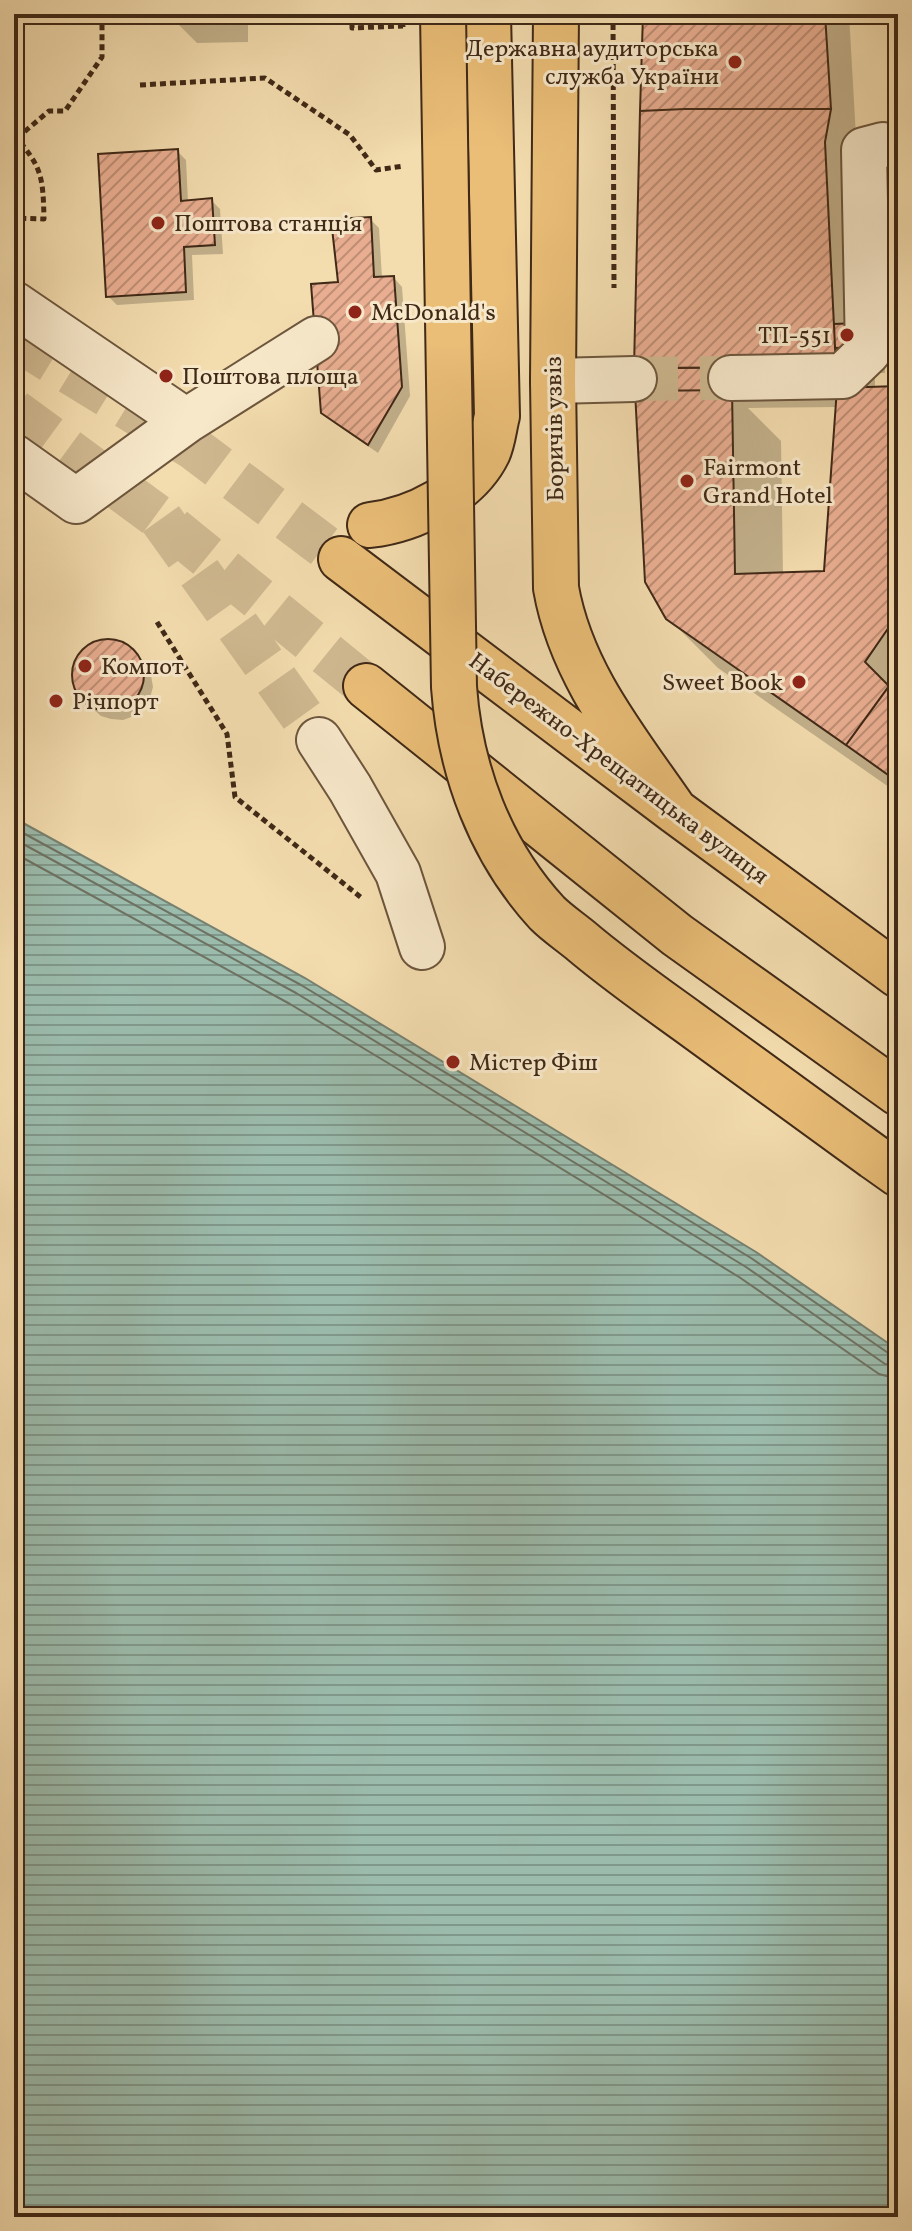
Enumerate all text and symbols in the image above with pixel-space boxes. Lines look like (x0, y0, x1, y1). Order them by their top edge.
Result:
place label: Державна аудиторська служба України (466, 33, 719, 95)
marker: Державна аудиторська служба України (726, 53, 744, 71)
place label: Поштова станція (174, 208, 362, 242)
marker: Поштова станція (149, 214, 167, 232)
place label: McDonald's (371, 297, 496, 331)
marker: McDonald's (346, 303, 364, 321)
place label: ТП-551 (758, 320, 831, 354)
marker: ТП-551 (838, 326, 856, 344)
street label: Боричів узвіз (538, 356, 574, 502)
place label: Поштова площа (182, 361, 359, 395)
marker: Поштова площа (157, 367, 175, 385)
place label: Fairmont Grand Hotel (703, 452, 833, 514)
marker: Fairmont Grand Hotel (678, 472, 696, 490)
street label: Набережно-Хрещатицька вулиця (461, 645, 775, 894)
place label: Компот (101, 651, 184, 685)
marker: Компот (76, 657, 94, 675)
place label: Sweet Book (662, 667, 783, 701)
marker: Sweet Book (790, 673, 808, 691)
place label: Річпорт (72, 686, 159, 720)
marker: Річпорт (47, 692, 65, 710)
place label: Містер Фіш (469, 1047, 598, 1081)
marker: Містер Фіш (444, 1053, 462, 1071)

